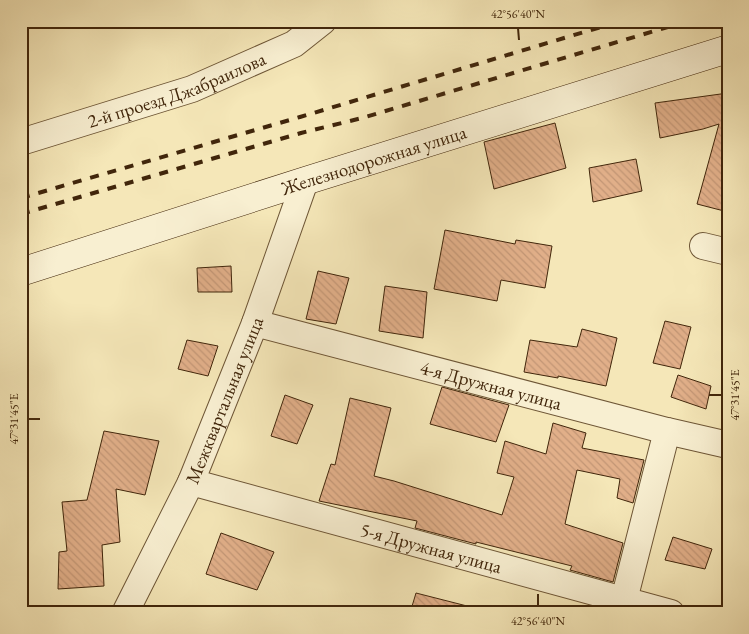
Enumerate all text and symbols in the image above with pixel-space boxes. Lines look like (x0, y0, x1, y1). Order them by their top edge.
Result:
text: 42°56'40"N (491, 6, 545, 22)
street label: 2-й проезд Джабраилова (84, 46, 270, 134)
street label: Железнодорожная улица (277, 119, 470, 201)
street label: Межквартальная улица (180, 313, 269, 487)
street label: 4-я Дружная улица (417, 355, 565, 416)
text: 47°31'45"E (727, 369, 743, 421)
text: 47°31'45"E (6, 393, 22, 445)
street label: 5-я Дружная улица (358, 517, 505, 579)
text: 42°56'40"N (511, 613, 565, 629)

